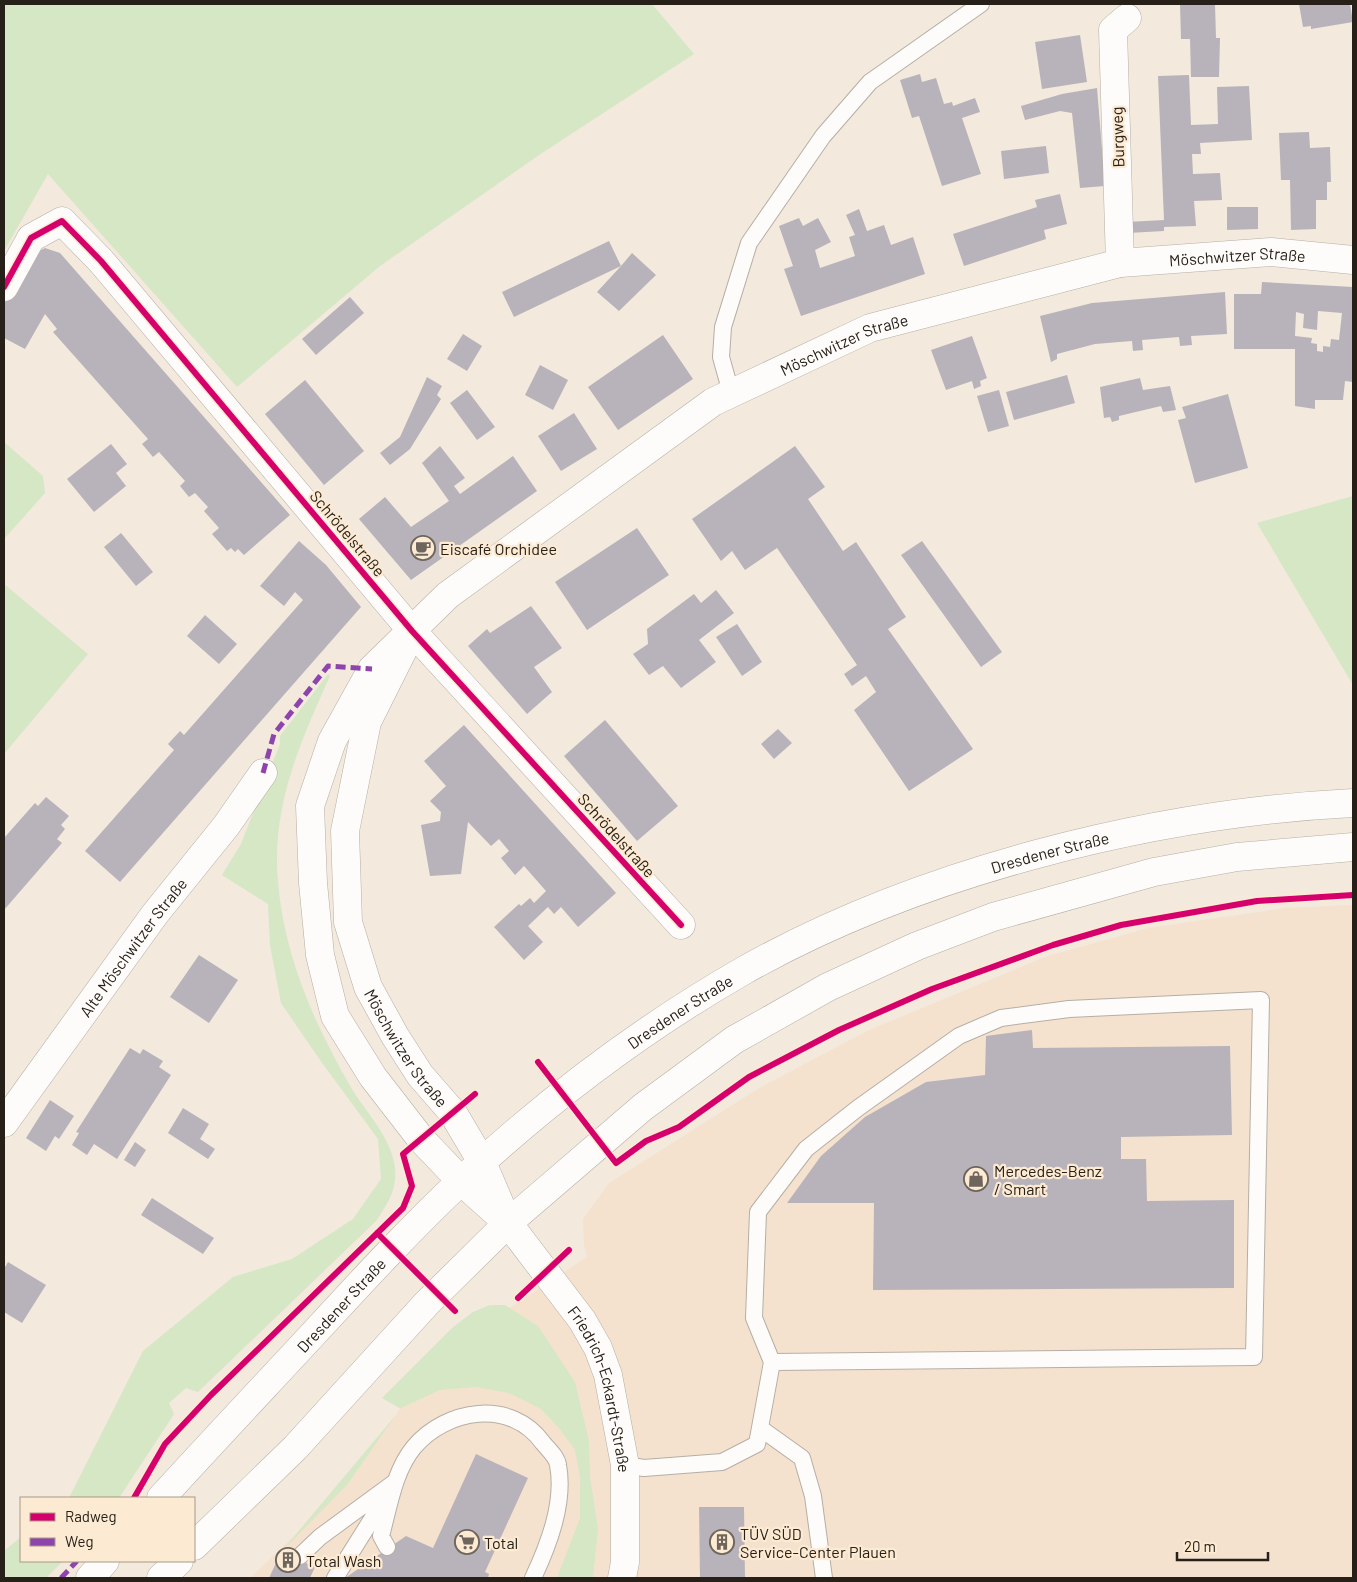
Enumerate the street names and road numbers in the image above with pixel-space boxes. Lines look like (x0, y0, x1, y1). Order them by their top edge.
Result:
street label: Burgweg (1106, 106, 1128, 168)
street label: Möschwitzer Straße (1168, 242, 1307, 269)
street label: Möschwitzer Straße (777, 309, 910, 379)
street label: Schrödelstraße (307, 486, 389, 580)
street label: Schrödelstraße (574, 789, 660, 881)
street label: Dresdener Straße (988, 827, 1111, 876)
street label: Alte Möschwitzer Straße (75, 874, 190, 1020)
street label: Dresdener Straße (623, 970, 736, 1052)
street label: Möschwitzer Straße (361, 985, 452, 1110)
street label: Dresdener Straße (292, 1254, 389, 1356)
street label: Friedrich-Eckardt-Straße (565, 1301, 635, 1473)

